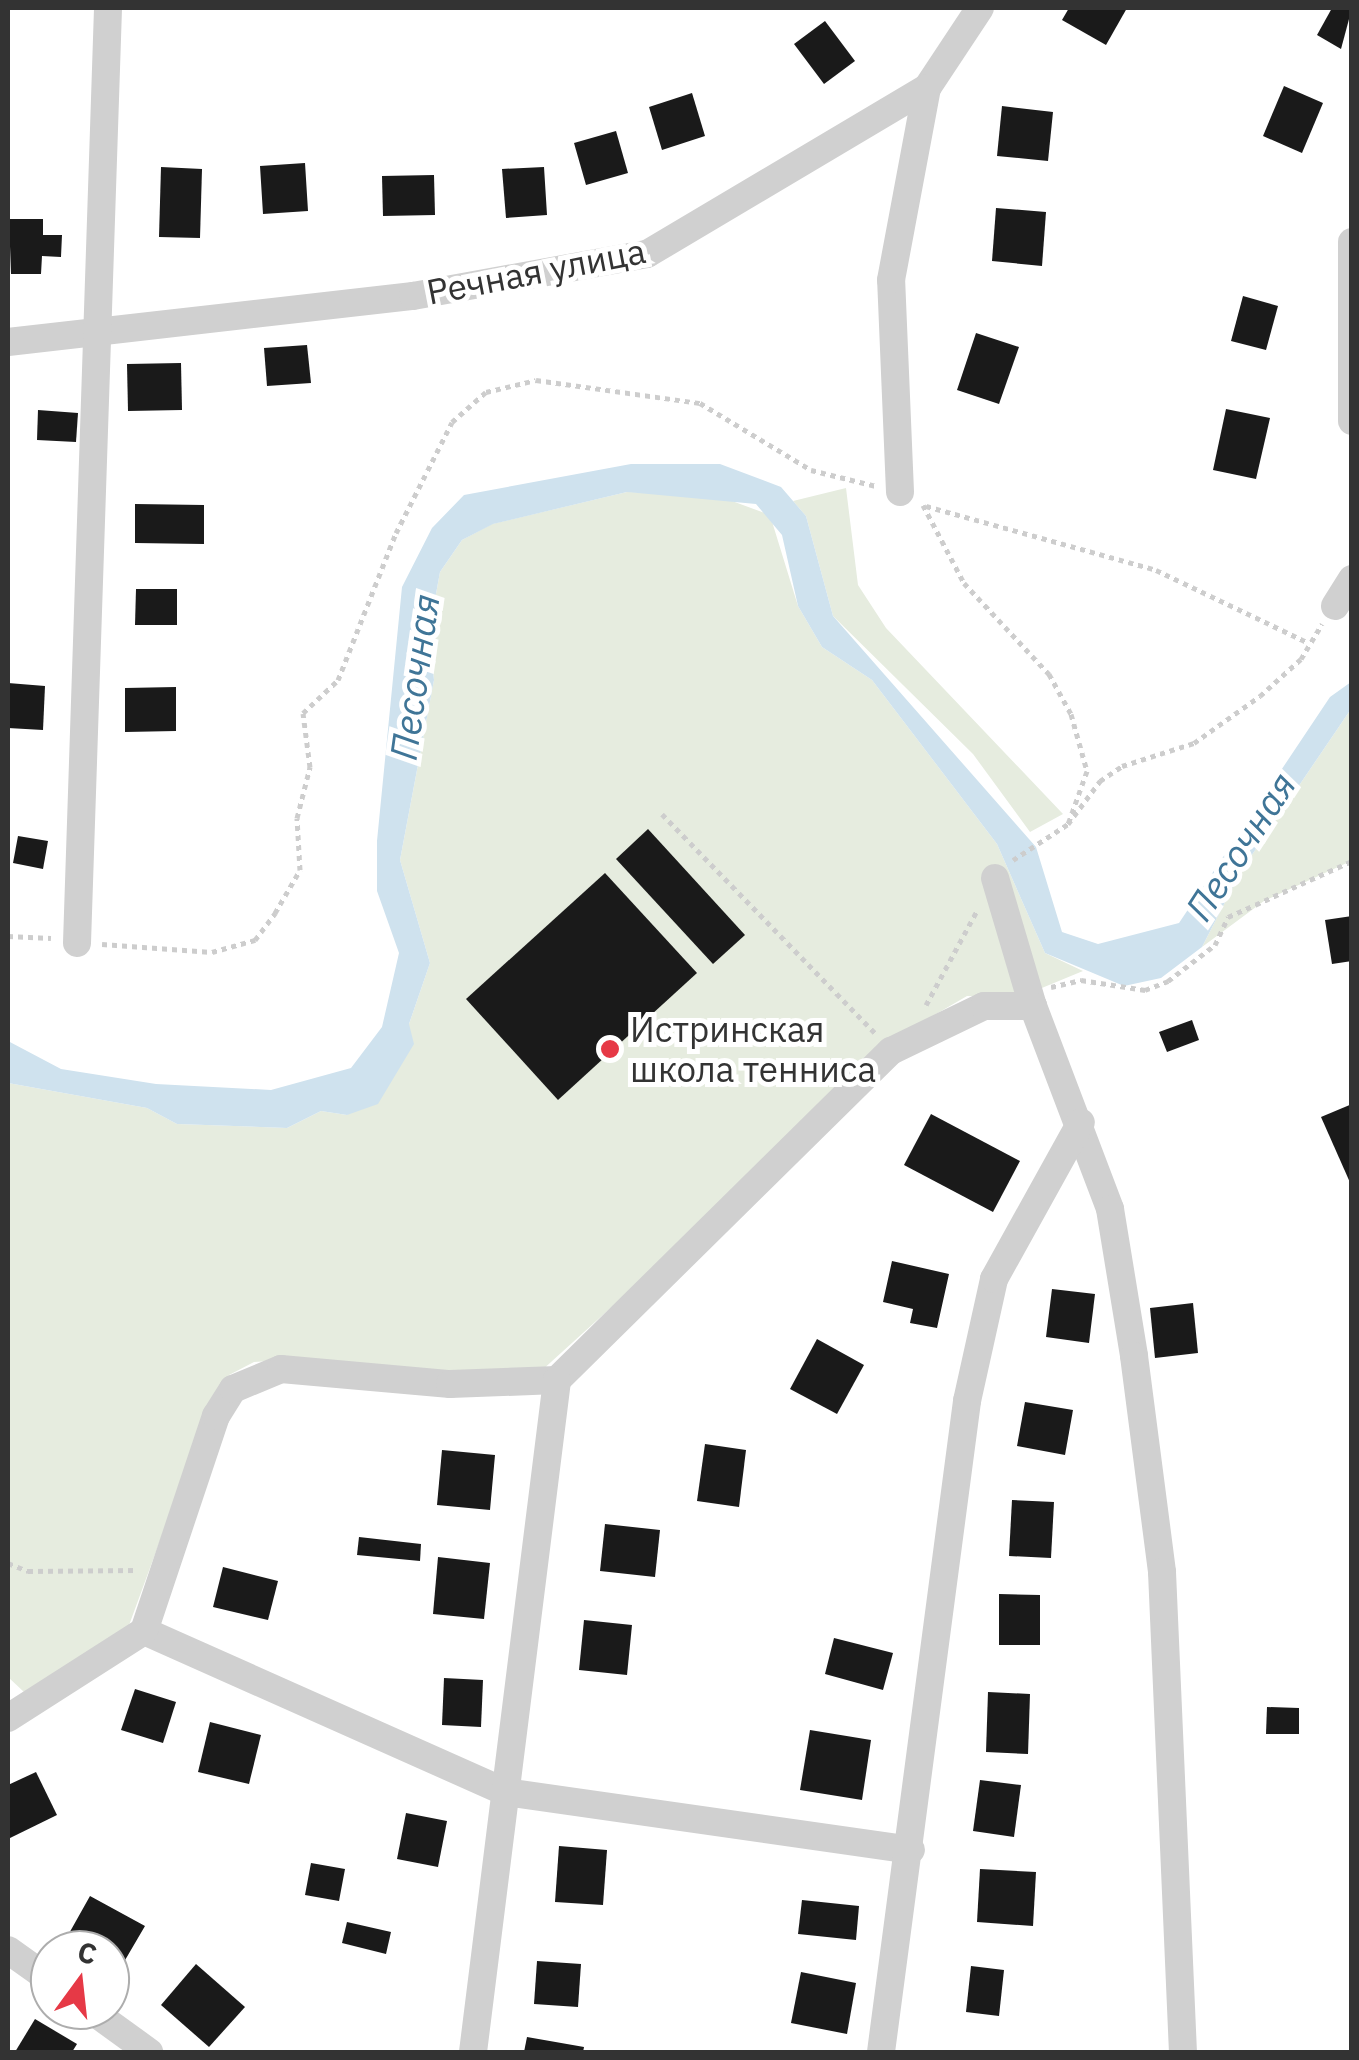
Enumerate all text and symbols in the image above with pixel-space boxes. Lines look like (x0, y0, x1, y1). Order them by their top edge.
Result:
street label: Речная улица (423, 229, 649, 313)
water label: Песочная (380, 591, 448, 763)
water label: Песочная (1175, 763, 1305, 929)
place label: Истринская школа тенниса (630, 1008, 876, 1090)
marker: Истринская школа тенниса (599, 1038, 621, 1060)
north arrow (30, 1930, 130, 2030)
text: С (74, 1932, 101, 1973)

